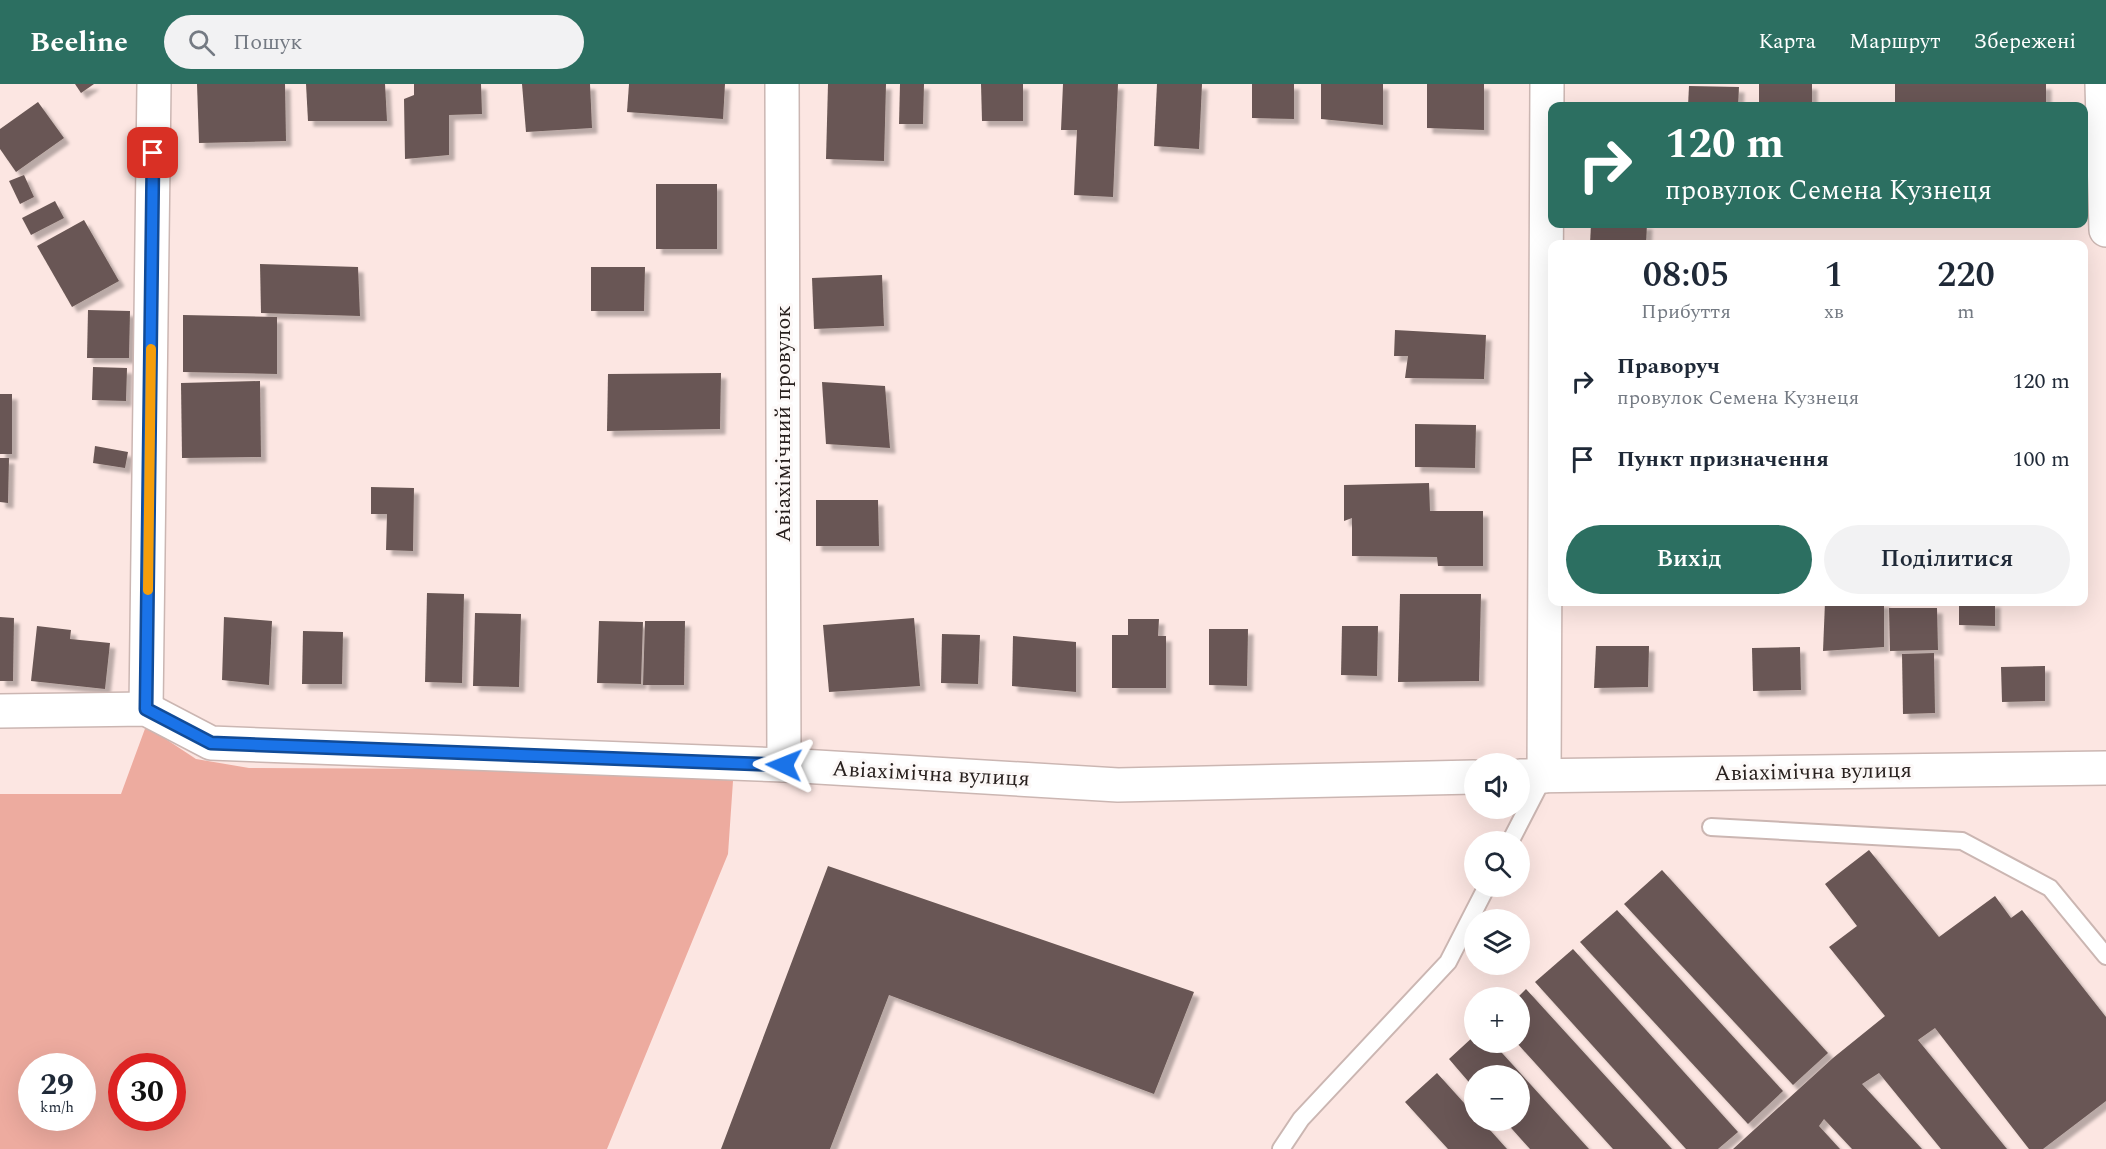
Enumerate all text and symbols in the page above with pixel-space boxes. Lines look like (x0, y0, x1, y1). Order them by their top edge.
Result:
search box (164, 15, 584, 69)
text: Beeline (30, 21, 128, 64)
icon: search (185, 26, 218, 59)
text: Пошук (233, 26, 303, 59)
text: Карта (1759, 26, 1816, 58)
text: Маршрут (1849, 26, 1940, 58)
text: Збережені (1973, 26, 2076, 58)
text: 120 m (1665, 113, 1784, 176)
icon: right (1566, 126, 1644, 204)
pin (127, 127, 178, 178)
icon: arrive (136, 136, 169, 169)
text: провулок Семена Кузнеця (1665, 170, 1992, 212)
text: 08:05 (1643, 248, 1729, 303)
text: 1 (1824, 248, 1844, 303)
text: 220 (1937, 248, 1995, 303)
text: Прибуття (1641, 297, 1731, 327)
text: хв (1824, 297, 1844, 327)
text: m (1957, 297, 1975, 327)
street label: Авіахімічний провулок (767, 305, 800, 543)
text: Праворуч (1617, 350, 1720, 383)
icon: right (1566, 365, 1599, 398)
text: 120 m (2013, 365, 2070, 398)
text: провулок Семена Кузнеця (1617, 383, 1859, 413)
icon: arrive (1566, 443, 1599, 476)
text: Пункт призначення (1617, 443, 1829, 476)
text: 100 m (2013, 443, 2070, 476)
button: Вихід (1566, 525, 1812, 594)
button: Поділитися (1824, 525, 2070, 594)
position arrow (752, 733, 816, 797)
street label: Авіахімічна вулиця (831, 752, 1031, 796)
map controls (1464, 753, 1530, 1131)
button: sound (1464, 753, 1530, 819)
street label: Авіахімічна вулиця (1714, 754, 1912, 790)
button: search (1464, 831, 1530, 897)
button: layers (1464, 909, 1530, 975)
button: + (1464, 987, 1530, 1053)
speed limit sign: 30 (108, 1053, 186, 1131)
text: 29 (40, 1062, 74, 1108)
button: − (1464, 1065, 1530, 1131)
text: km/h (40, 1096, 74, 1119)

